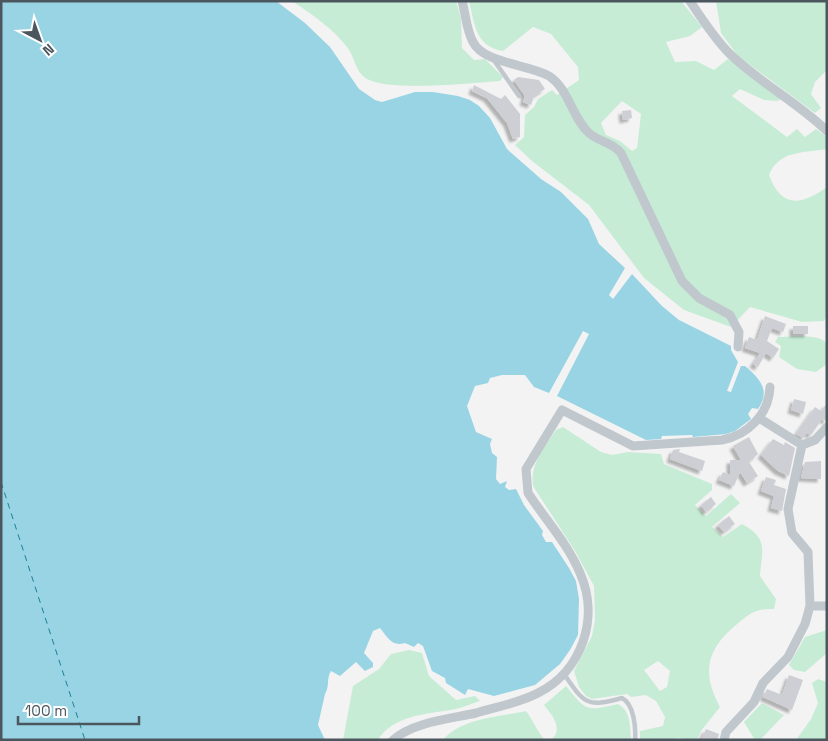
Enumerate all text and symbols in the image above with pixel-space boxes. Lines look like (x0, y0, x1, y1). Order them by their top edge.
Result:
north arrow (15, 15, 65, 65)
text: N (39, 40, 58, 60)
scale bar (18, 694, 139, 726)
text: 100 m (25, 701, 67, 720)

